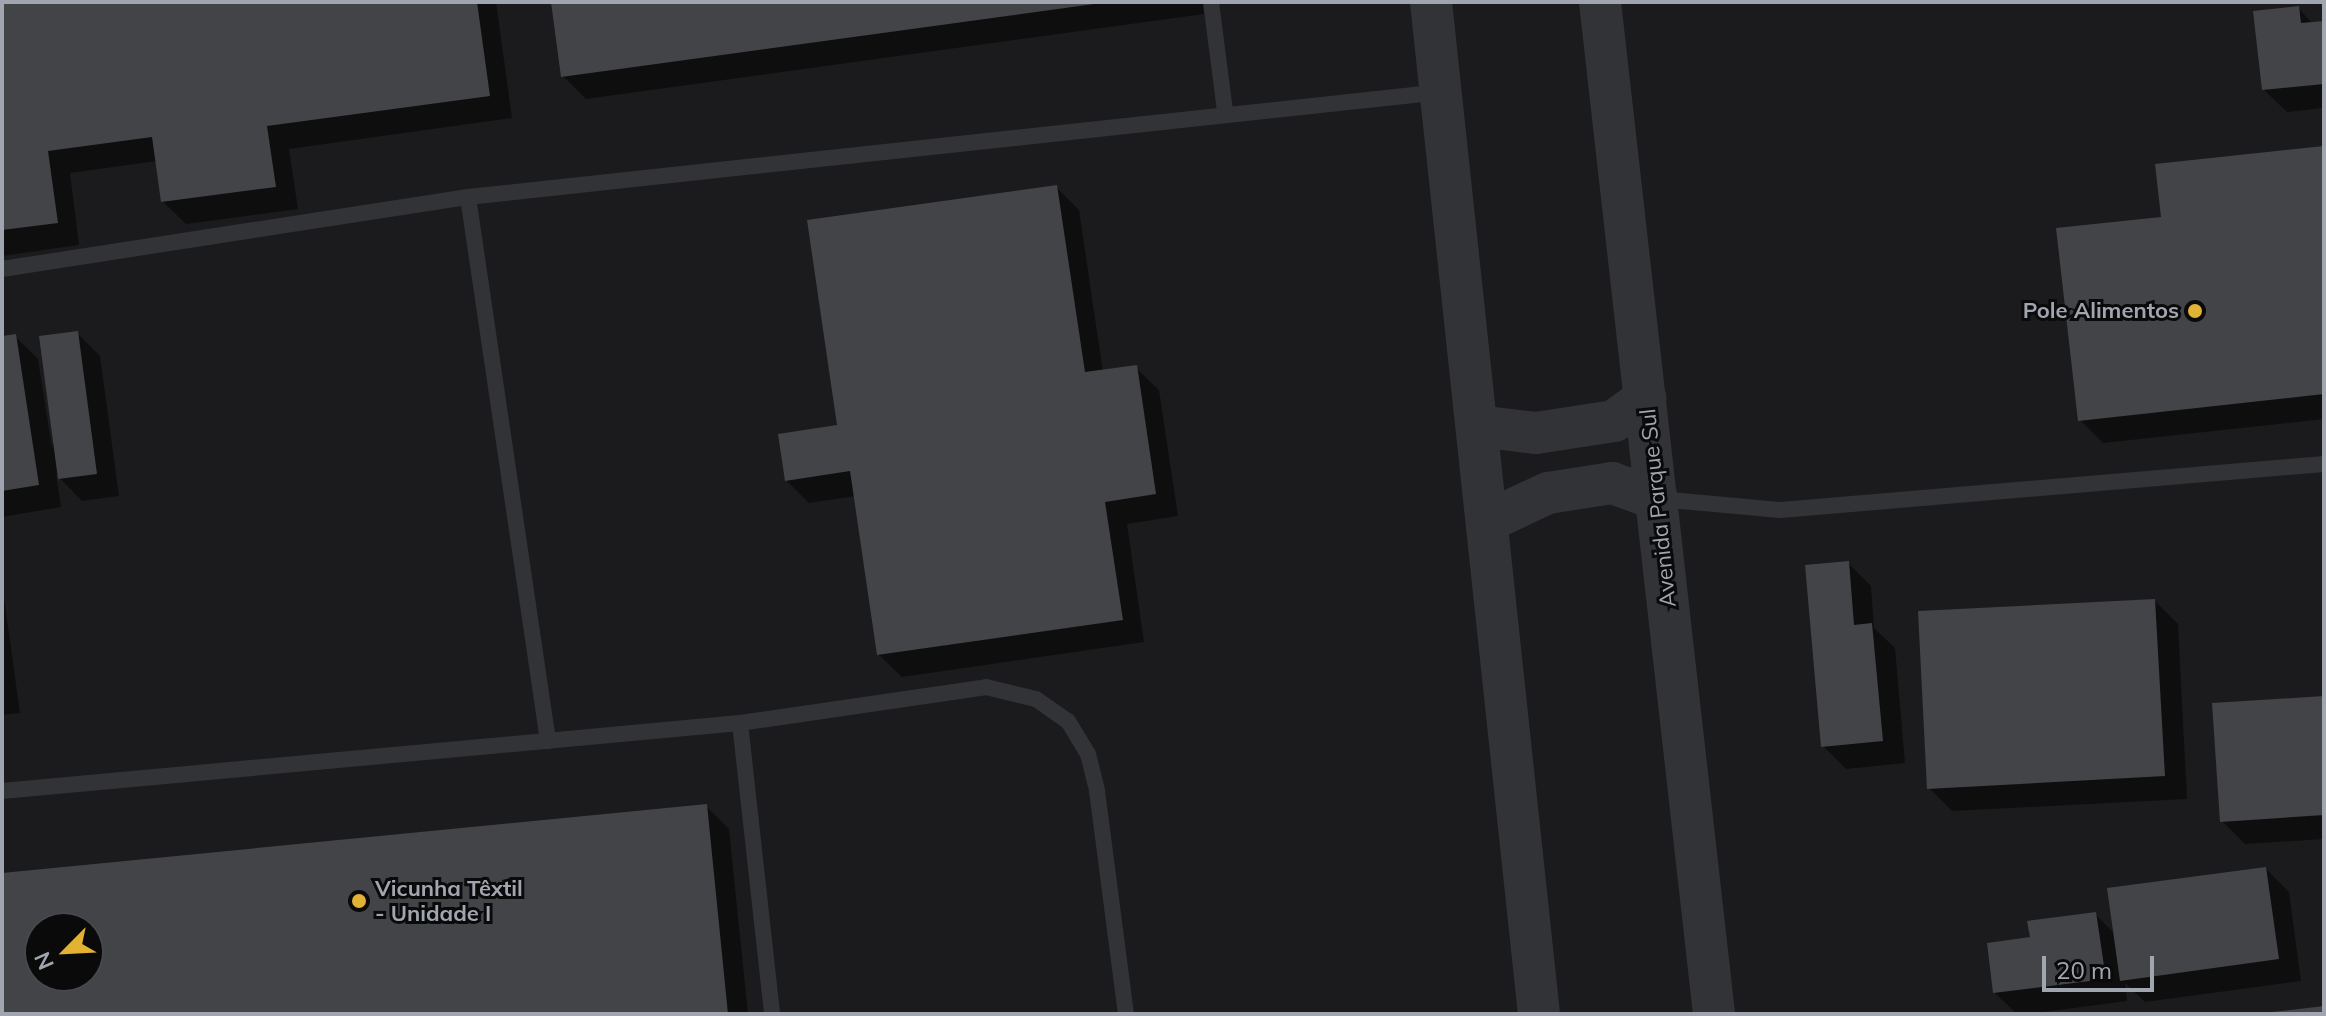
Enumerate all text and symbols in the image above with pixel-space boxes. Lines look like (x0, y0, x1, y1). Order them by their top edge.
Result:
place label: Pole Alimentos (2023, 298, 2179, 324)
marker: Pole Alimentos (2186, 302, 2204, 320)
street label: Avenida Parque Sul (1634, 407, 1682, 609)
place label: Vicunha Têxtil - Unidade I (375, 875, 523, 926)
marker: Vicunha Têxtil - Unidade I (350, 892, 368, 910)
north arrow (24, 912, 104, 992)
scale bar (2046, 940, 2158, 990)
text: N (28, 948, 60, 974)
text: 20 m (2056, 955, 2112, 985)

